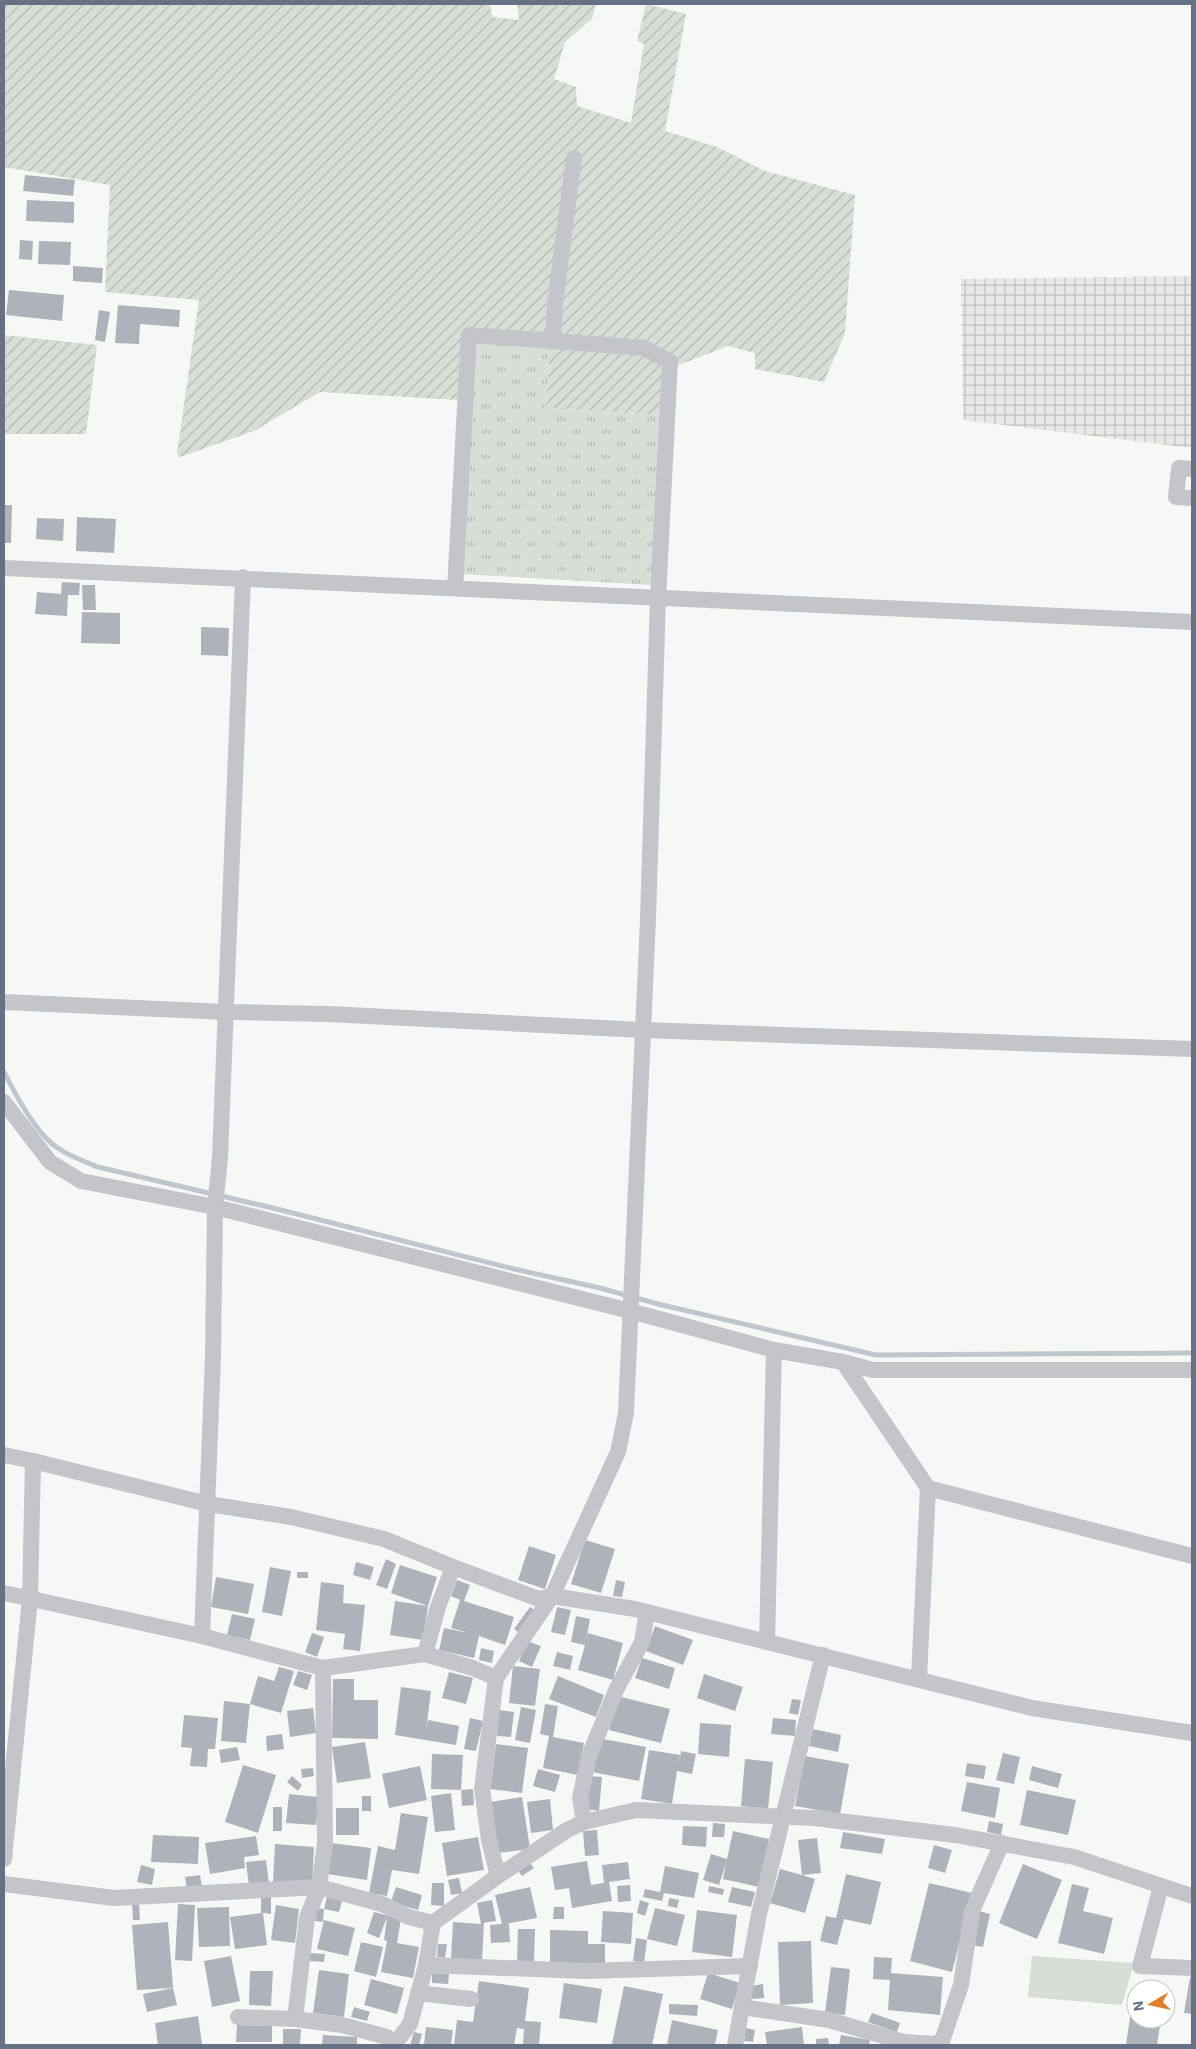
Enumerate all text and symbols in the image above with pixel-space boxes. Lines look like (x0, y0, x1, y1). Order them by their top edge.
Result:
north arrow (1126, 1979, 1176, 2029)
text: N (1128, 2000, 1148, 2012)

